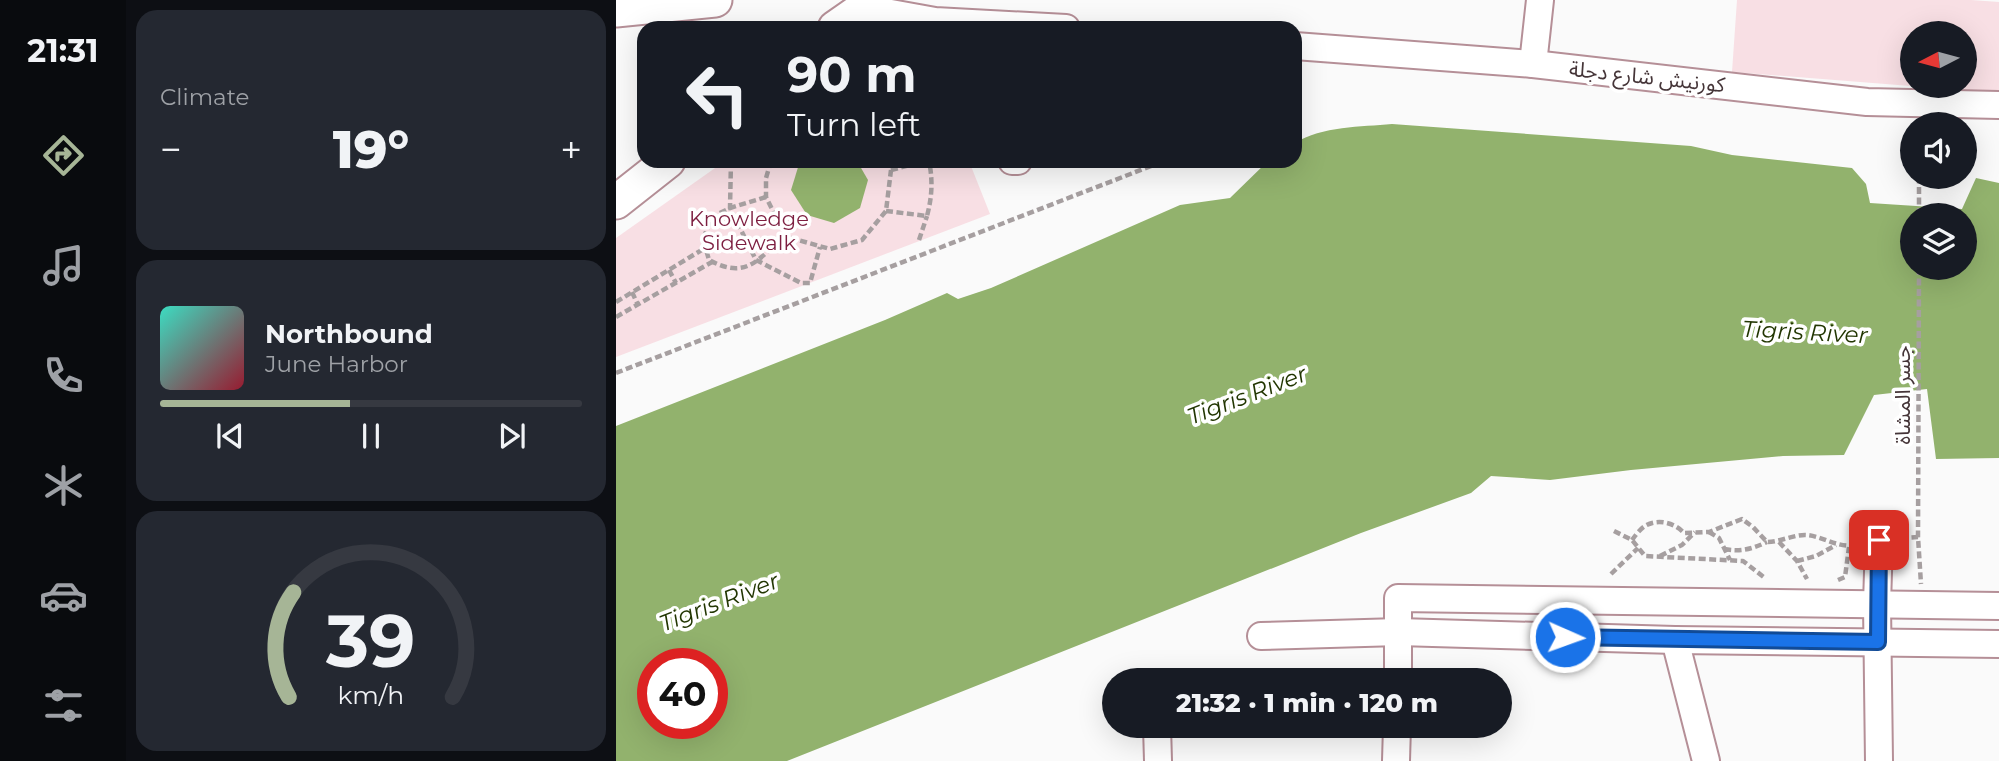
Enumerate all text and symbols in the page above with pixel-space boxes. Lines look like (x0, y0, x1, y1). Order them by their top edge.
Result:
north arrow (1900, 21, 1978, 98)
map controls (1900, 21, 1977, 280)
text: 21:31 (27, 31, 99, 70)
text: 90 m (787, 45, 917, 104)
icon: left (672, 49, 763, 140)
street label: كورنيش شارع دجلة (1568, 56, 1727, 100)
text: Climate (160, 83, 249, 111)
text: Turn left (787, 105, 921, 144)
button: sound (1900, 112, 1977, 189)
text: 19° (333, 118, 409, 181)
text: − (160, 126, 182, 173)
text: + (560, 126, 582, 173)
icon: directions (39, 131, 88, 180)
button: layers (1900, 203, 1977, 280)
park label: Knowledge Sidewalk (689, 206, 809, 255)
icon: music (39, 241, 88, 290)
water label: Tigris River (1742, 315, 1869, 349)
text: Northbound (265, 318, 433, 350)
street label: جسر المشاة (1890, 345, 1915, 445)
text: June Harbor (265, 350, 408, 378)
icon: phone (39, 351, 88, 400)
water label: Tigris River (1183, 359, 1311, 431)
icon: previous (211, 417, 249, 455)
icon: pause (352, 417, 390, 455)
icon: next (493, 417, 531, 455)
icon: climate (39, 461, 88, 510)
pin (1849, 510, 1909, 570)
icon: arrive (1860, 521, 1898, 559)
water label: Tigris River (655, 566, 783, 638)
icon: car (39, 571, 88, 620)
text: 39 (325, 597, 416, 685)
position arrow (1528, 600, 1602, 674)
speed limit sign: 40 (637, 648, 728, 739)
text: km/h (338, 680, 404, 710)
icon: filters (39, 681, 88, 730)
text: 21:32 · 1 min · 120 m (1176, 687, 1438, 719)

